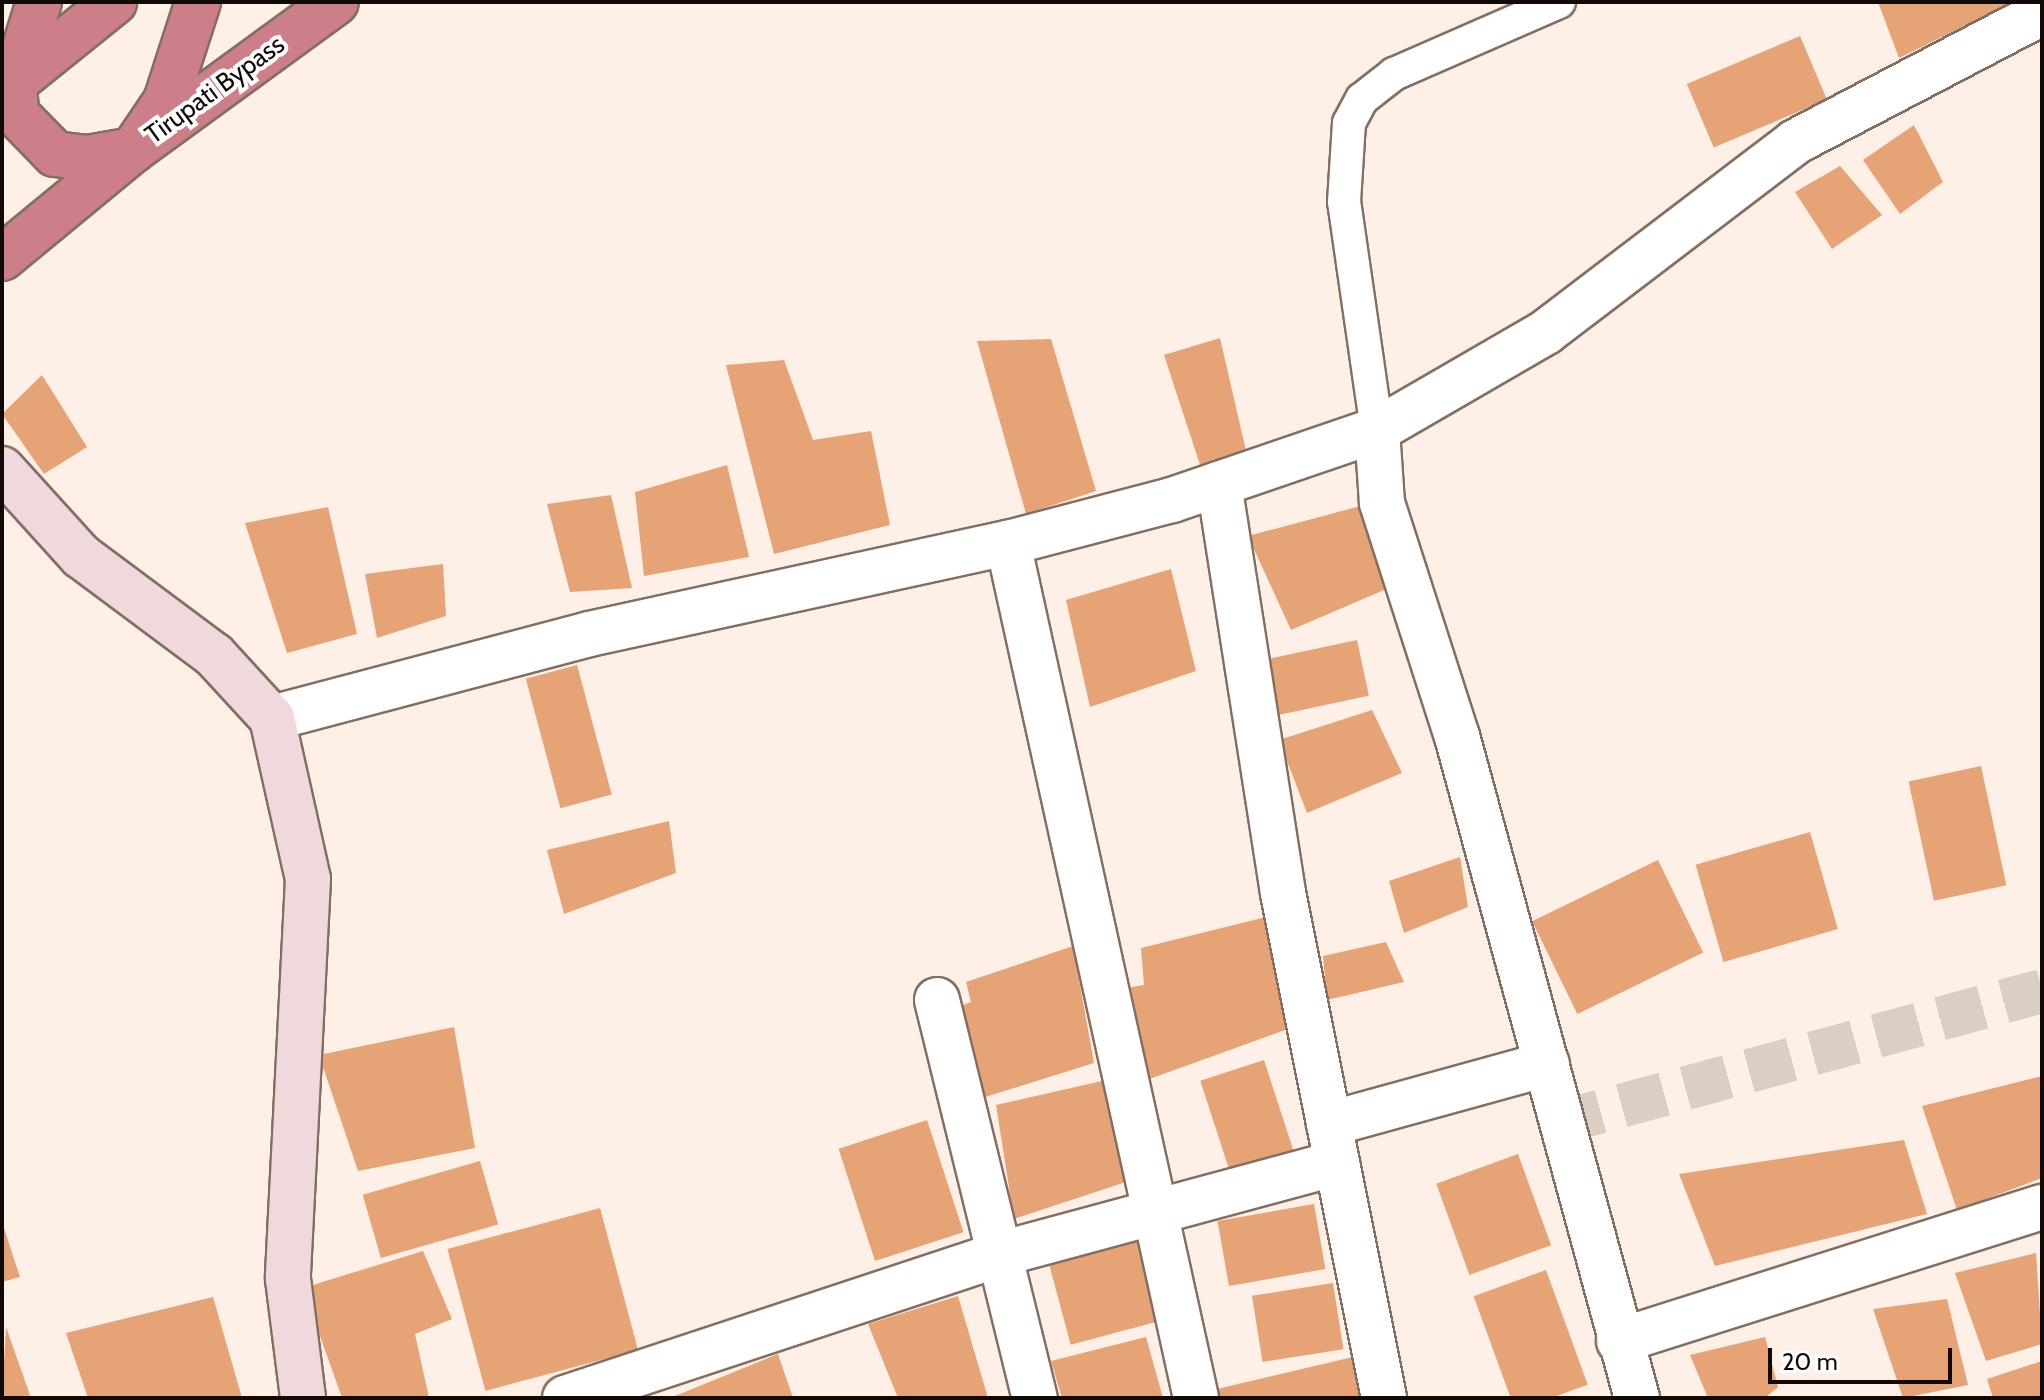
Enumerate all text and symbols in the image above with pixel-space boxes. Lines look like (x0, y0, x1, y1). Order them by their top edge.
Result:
street label: Tirupati Bypass (139, 29, 291, 151)
scale bar (1772, 1332, 1956, 1382)
text: 20 m (1782, 1347, 1838, 1376)

